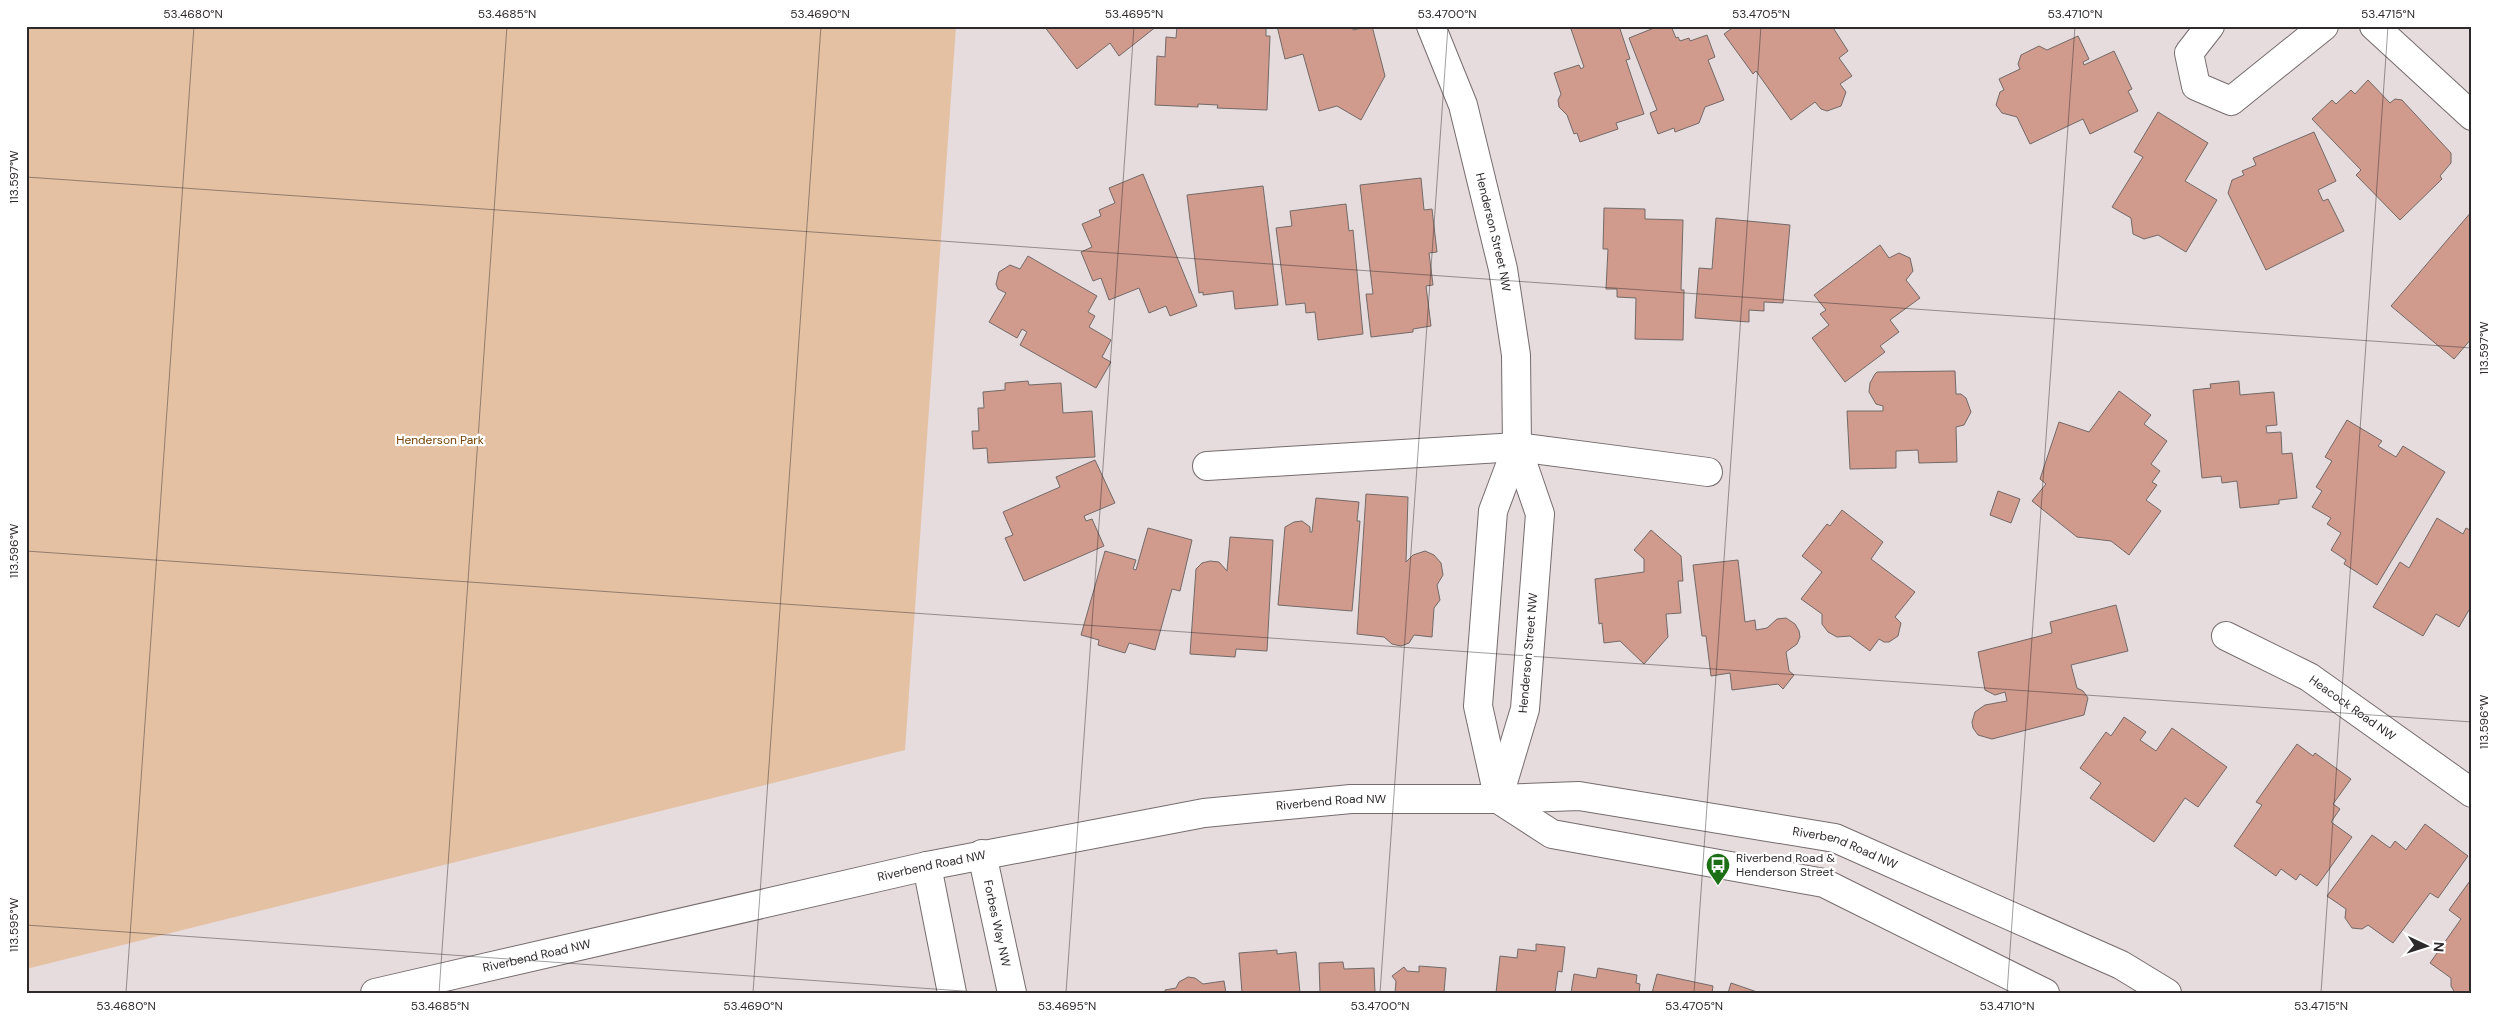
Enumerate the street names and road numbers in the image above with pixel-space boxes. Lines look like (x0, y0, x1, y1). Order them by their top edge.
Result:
street label: Henderson Street NW (1472, 171, 1514, 293)
street label: Henderson Street NW (1515, 592, 1541, 714)
street label: Heacock Road NW (2306, 672, 2399, 745)
street label: Riverbend Road NW (1275, 791, 1386, 814)
street label: Riverbend Road NW (1791, 823, 1900, 873)
street label: Riverbend Road NW (876, 847, 988, 885)
street label: Forbes Way NW (980, 878, 1014, 969)
street label: Riverbend Road NW (481, 936, 593, 976)

